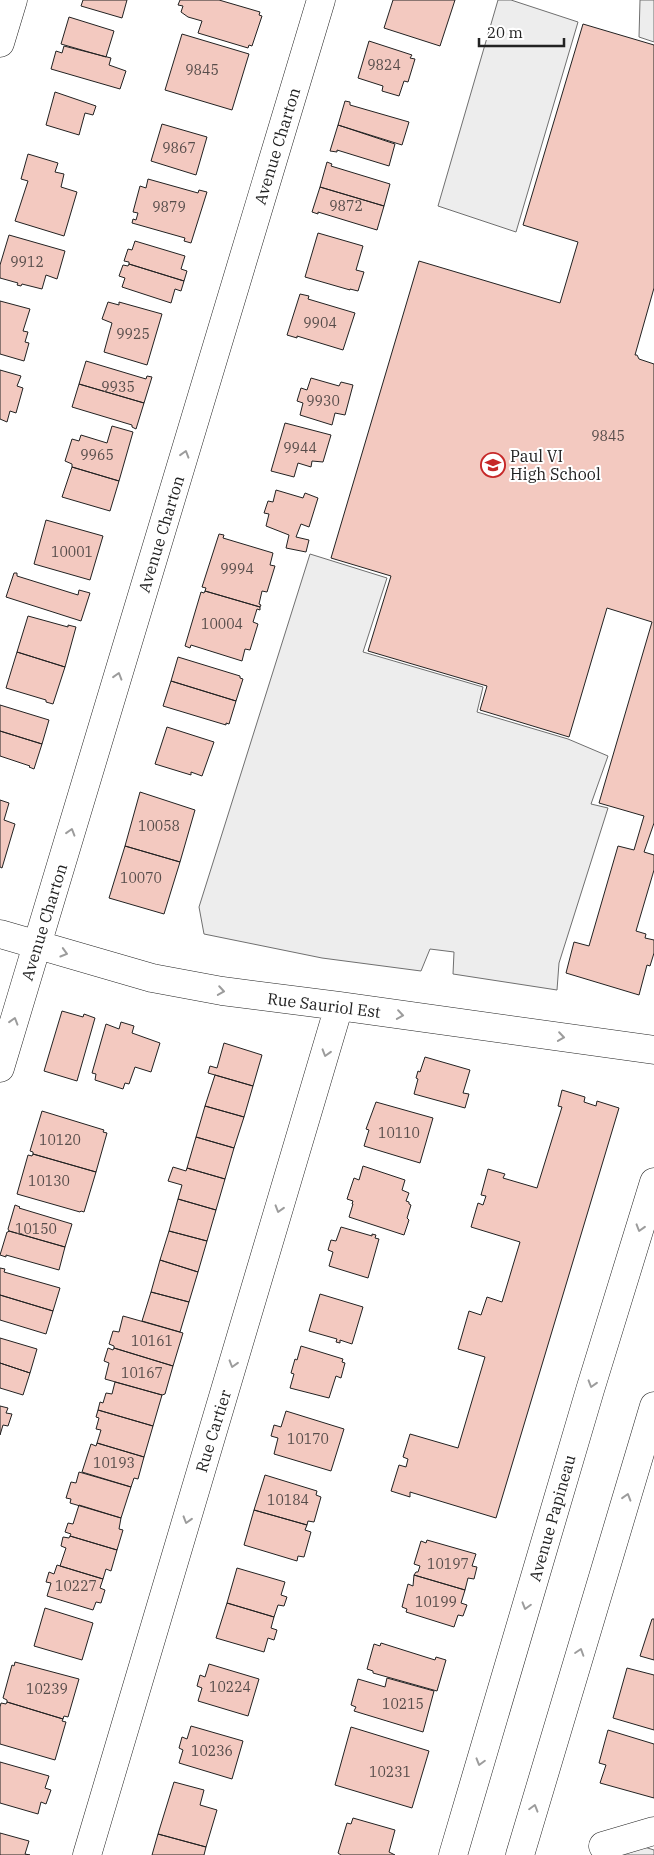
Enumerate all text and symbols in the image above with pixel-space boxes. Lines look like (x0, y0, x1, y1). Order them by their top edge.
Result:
scale bar (479, 15, 564, 47)
text: 20 m (487, 23, 523, 42)
house number: 9824 (367, 56, 401, 74)
house number: 9845 (185, 61, 219, 79)
street label: Avenue Charton (250, 85, 304, 207)
house number: 9867 (162, 139, 196, 157)
house number: 9872 (329, 197, 363, 215)
house number: 9879 (152, 198, 186, 216)
house number: 9912 (10, 253, 44, 271)
house number: 9904 (303, 314, 337, 332)
house number: 9925 (116, 325, 150, 343)
house number: 9935 (101, 378, 135, 396)
house number: 9930 (306, 392, 340, 410)
house number: 9845 (591, 427, 625, 445)
house number: 9944 (283, 439, 317, 457)
house number: 9965 (80, 446, 114, 464)
place label: Paul VI High School (510, 446, 601, 484)
one-way arrow (179, 450, 189, 458)
school or university icon: Paul VI High School (480, 452, 506, 478)
street label: Avenue Charton (134, 473, 188, 595)
house number: 10001 (51, 543, 93, 561)
house number: 9994 (220, 560, 254, 578)
house number: 10004 (201, 615, 243, 633)
one-way arrow (112, 673, 122, 681)
house number: 10058 (138, 817, 180, 835)
one-way arrow (65, 828, 75, 837)
street label: Avenue Charton (17, 861, 71, 983)
house number: 10070 (120, 869, 162, 887)
one-way arrow (59, 947, 67, 957)
one-way arrow (218, 985, 226, 996)
street label: Rue Sauriol Est (266, 988, 382, 1022)
one-way arrow (396, 1009, 404, 1019)
one-way arrow (9, 1017, 19, 1026)
one-way arrow (557, 1031, 565, 1042)
one-way arrow (321, 1048, 331, 1056)
house number: 10110 (378, 1124, 420, 1142)
house number: 10120 (39, 1131, 81, 1149)
house number: 10130 (28, 1172, 70, 1190)
one-way arrow (275, 1204, 285, 1212)
house number: 10150 (15, 1220, 57, 1238)
one-way arrow (635, 1224, 645, 1232)
house number: 10161 (131, 1332, 173, 1350)
one-way arrow (229, 1360, 239, 1368)
house number: 10167 (121, 1364, 163, 1382)
one-way arrow (588, 1379, 598, 1387)
street label: Rue Cartier (191, 1387, 235, 1475)
house number: 10170 (287, 1430, 329, 1448)
street label: Avenue Papineau (524, 1452, 580, 1584)
house number: 10193 (93, 1454, 135, 1472)
house number: 10184 (267, 1491, 309, 1509)
one-way arrow (621, 1493, 631, 1501)
one-way arrow (182, 1516, 192, 1524)
house number: 10197 (427, 1555, 469, 1573)
house number: 10227 (55, 1577, 97, 1595)
house number: 10199 (415, 1593, 457, 1611)
one-way arrow (522, 1602, 532, 1610)
one-way arrow (574, 1649, 584, 1657)
house number: 10224 (209, 1678, 251, 1696)
house number: 10239 (26, 1680, 68, 1698)
house number: 10215 (382, 1695, 424, 1713)
house number: 10236 (191, 1742, 233, 1760)
one-way arrow (476, 1758, 486, 1766)
house number: 10231 (369, 1763, 411, 1781)
one-way arrow (528, 1805, 538, 1813)

